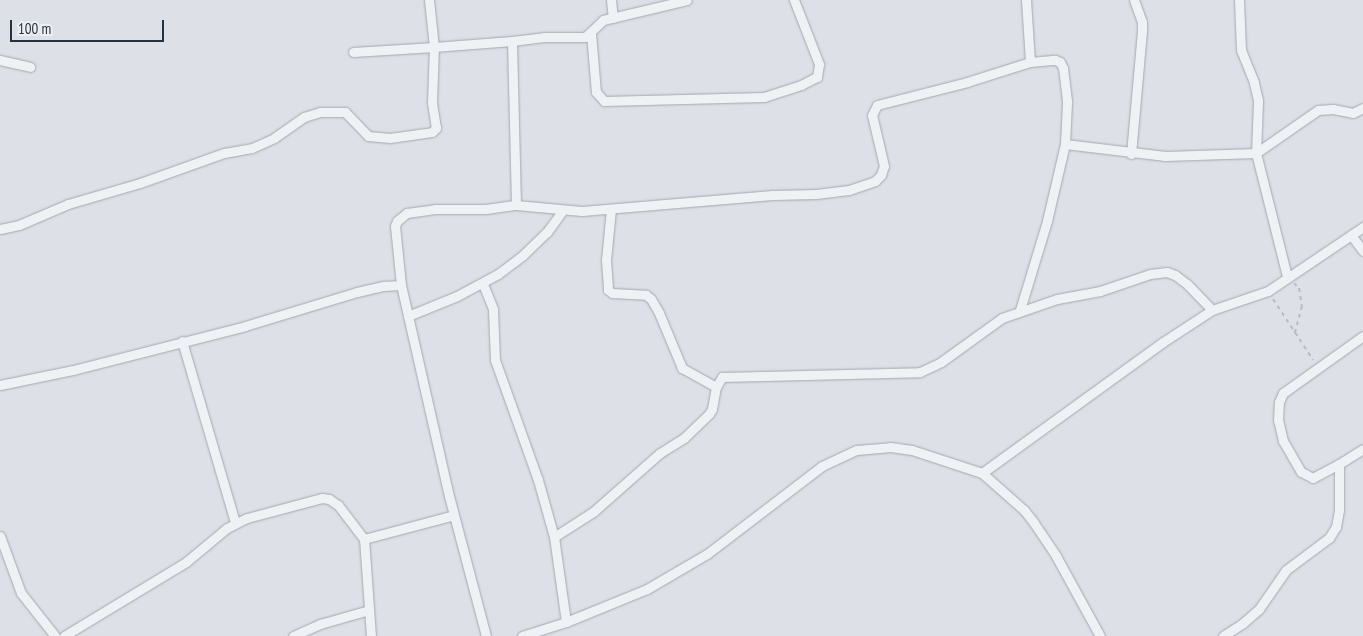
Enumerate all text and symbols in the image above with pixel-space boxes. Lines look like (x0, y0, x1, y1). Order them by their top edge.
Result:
scale bar (12, 10, 166, 42)
text: 100 m (18, 19, 51, 38)

